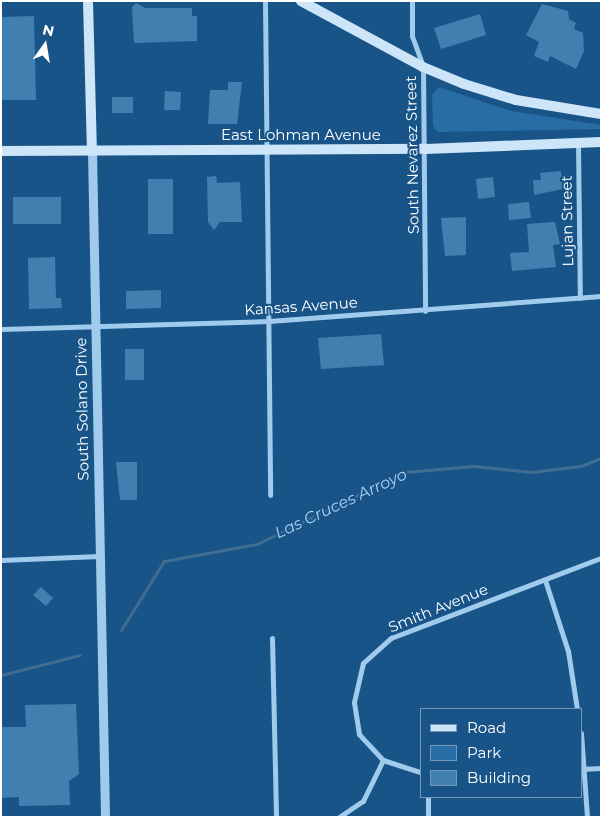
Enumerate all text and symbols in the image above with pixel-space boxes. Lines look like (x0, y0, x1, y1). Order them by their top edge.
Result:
north arrow (20, 20, 70, 70)
text: N (41, 20, 56, 40)
street label: South Nevarez Street (402, 76, 422, 234)
street label: East Lohman Avenue (221, 126, 381, 144)
street label: Lujan Street (557, 175, 577, 267)
street label: Kansas Avenue (244, 293, 358, 319)
street label: South Solano Drive (72, 337, 92, 481)
water label: Las Cruces Arroyo (272, 465, 410, 543)
street label: Smith Avenue (386, 580, 490, 636)
legend (420, 708, 582, 798)
text: Road (467, 718, 506, 737)
text: Park (467, 743, 501, 762)
text: Building (467, 768, 531, 787)

